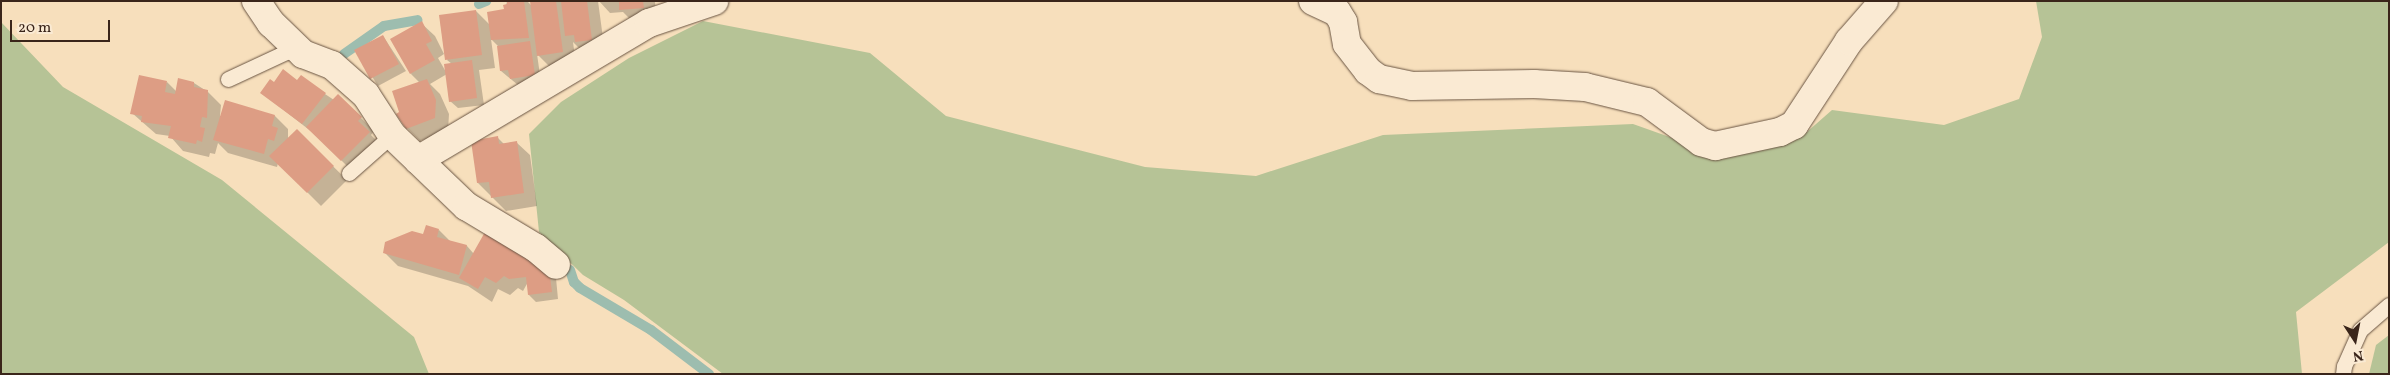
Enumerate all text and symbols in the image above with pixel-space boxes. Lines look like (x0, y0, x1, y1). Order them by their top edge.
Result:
scale bar (12, 10, 112, 42)
text: 20 m (18, 18, 51, 39)
north arrow (2330, 315, 2380, 365)
text: N (2351, 345, 2365, 366)

